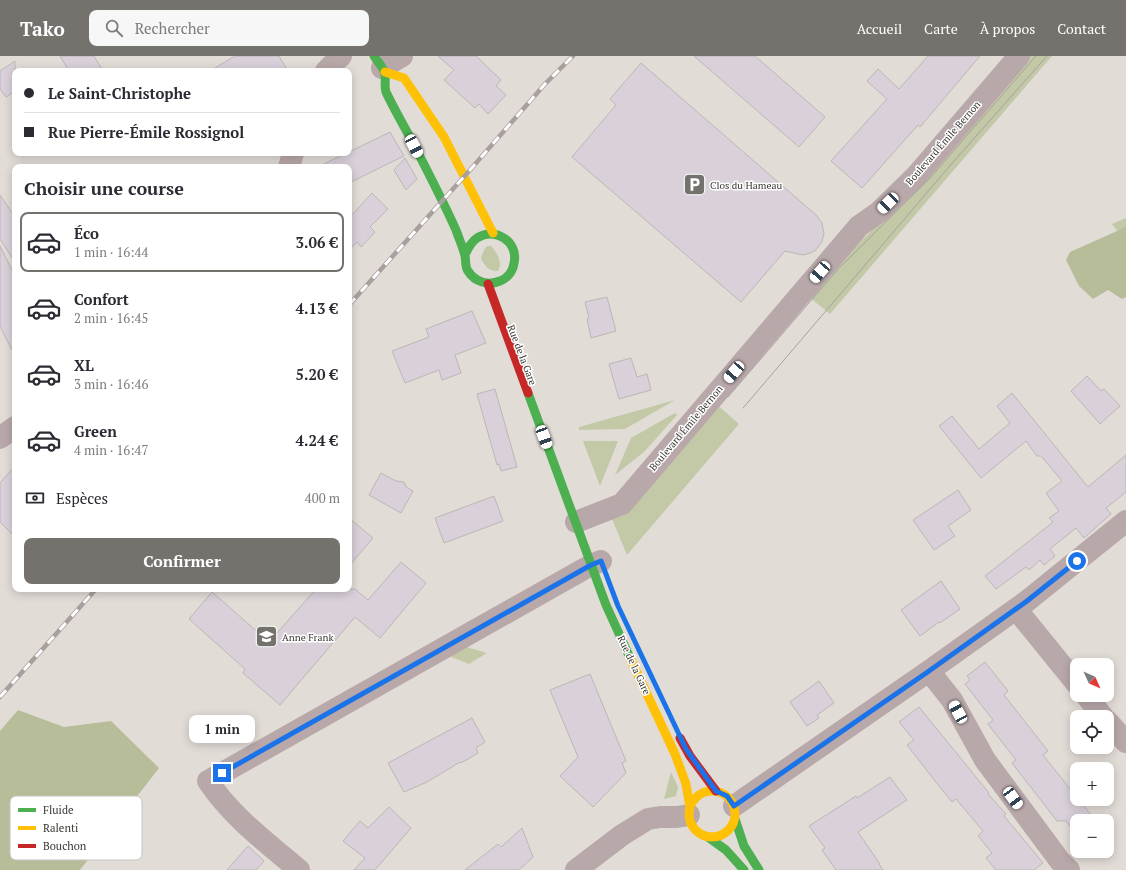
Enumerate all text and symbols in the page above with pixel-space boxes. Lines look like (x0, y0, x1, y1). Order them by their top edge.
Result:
search box (89, 10, 369, 46)
text: Tako (20, 16, 65, 41)
icon: search (103, 17, 125, 39)
text: Rechercher (135, 18, 210, 38)
text: Accueil (857, 19, 902, 38)
text: Carte (924, 19, 958, 38)
text: À propos (980, 19, 1035, 38)
text: Contact (1057, 19, 1106, 38)
text: Le Saint-Christophe (48, 83, 191, 103)
street label: Boulevard Émile Bernon (903, 98, 983, 188)
text: Rue Pierre-Émile Rossignol (48, 122, 244, 142)
car (403, 133, 425, 159)
parking icon: Clos du Hameau (682, 172, 708, 198)
text: Choisir une course (24, 176, 184, 200)
place label: Clos du Hameau (710, 179, 782, 192)
car (875, 190, 901, 216)
text: Éco (74, 223, 99, 243)
icon: car (26, 224, 62, 260)
text: 3.06 € (296, 232, 338, 252)
text: 1 min · 16:44 (74, 243, 148, 261)
car (808, 259, 832, 285)
text: Confort (74, 289, 129, 309)
icon: car (26, 290, 62, 326)
text: 4.13 € (296, 298, 338, 318)
text: 2 min · 16:45 (74, 309, 148, 327)
street label: Rue de la Gare (504, 323, 540, 387)
text: XL (74, 355, 94, 375)
icon: car (26, 356, 62, 392)
car (722, 359, 746, 385)
text: 5.20 € (296, 364, 338, 384)
text: 3 min · 16:46 (74, 375, 148, 393)
street label: Boulevard Émile Bernon (646, 383, 726, 473)
text: Green (74, 421, 117, 441)
icon: car (26, 422, 62, 458)
car (534, 424, 554, 450)
text: 4.24 € (296, 430, 338, 450)
text: 4 min · 16:47 (74, 441, 148, 459)
icon: cash (24, 487, 46, 509)
text: Espèces (56, 488, 108, 508)
text: 400 m (305, 489, 340, 507)
button: Confirmer (24, 538, 340, 584)
route start (1068, 552, 1086, 570)
school or university icon: Anne Frank (254, 624, 280, 650)
place label: Anne Frank (282, 631, 334, 644)
street label: Rue de la Gare (615, 633, 653, 697)
north arrow (1070, 658, 1114, 702)
map controls (1070, 658, 1114, 858)
car (947, 699, 969, 725)
button: locate (1070, 710, 1114, 754)
callout: 1 min (189, 715, 255, 743)
text: 1 min (204, 720, 240, 738)
button: + (1070, 762, 1114, 806)
route end (213, 764, 231, 782)
car (1001, 785, 1025, 811)
legend (10, 796, 142, 860)
text: Fluide (43, 803, 74, 817)
button: − (1070, 814, 1114, 858)
text: Ralenti (43, 821, 78, 835)
text: Bouchon (43, 839, 87, 853)

